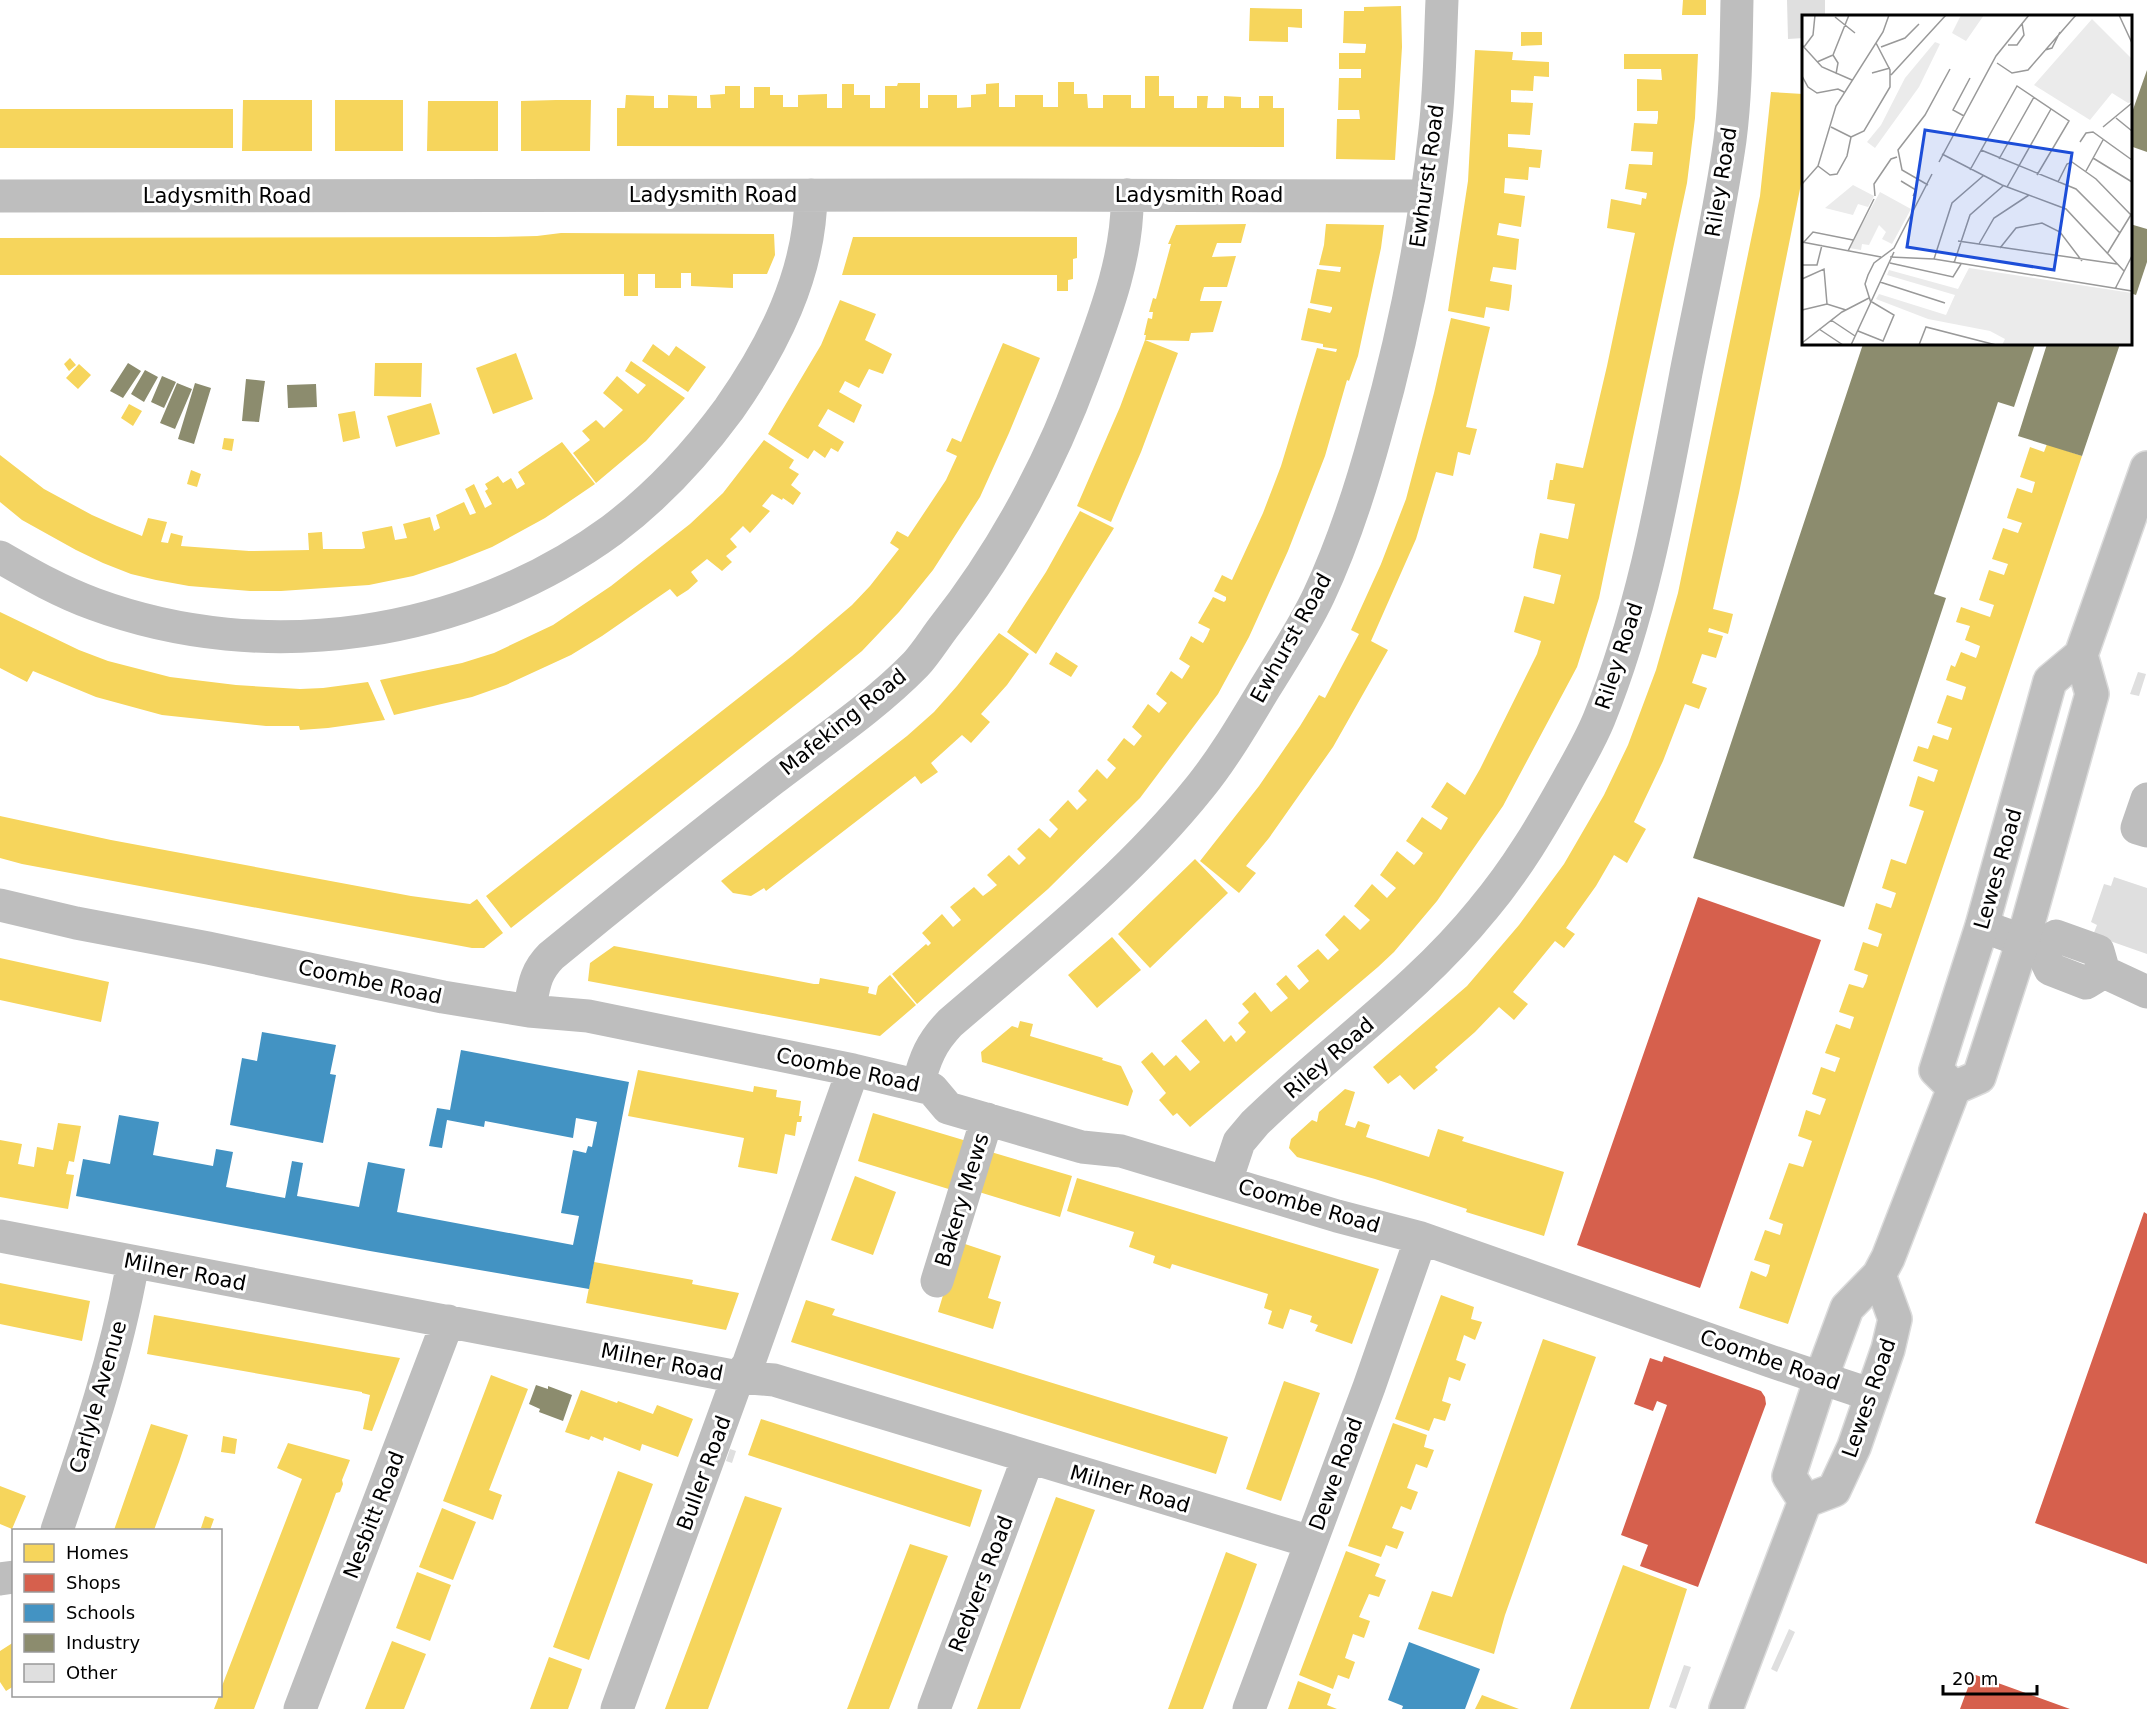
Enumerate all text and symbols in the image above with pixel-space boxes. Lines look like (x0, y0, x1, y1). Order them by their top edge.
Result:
inset map (1802, 15, 2132, 345)
street label: Ewhurst Road (1405, 103, 1449, 249)
street label: Riley Road (1700, 125, 1742, 239)
street label: Ladysmith Road (629, 183, 797, 207)
street label: Ladysmith Road (1115, 183, 1283, 207)
street label: Ladysmith Road (143, 184, 311, 208)
street label: Ewhurst Road (1246, 569, 1336, 707)
street label: Riley Road (1590, 600, 1648, 712)
street label: Mafeking Road (775, 664, 911, 780)
street label: Lewes Road (1969, 806, 2027, 932)
street label: Coombe Road (296, 955, 444, 1009)
street label: Riley Road (1279, 1013, 1379, 1103)
street label: Coombe Road (774, 1043, 922, 1097)
street label: Bakery Mews (930, 1130, 994, 1270)
street label: Coombe Road (1235, 1174, 1383, 1238)
street label: Milner Road (122, 1248, 248, 1296)
street label: Carlyle Avenue (65, 1318, 131, 1476)
street label: Coombe Road (1697, 1325, 1843, 1395)
street label: Lewes Road (1837, 1335, 1901, 1461)
street label: Milner Road (599, 1338, 725, 1386)
street label: Buller Road (672, 1412, 736, 1534)
street label: Dewe Road (1304, 1414, 1368, 1534)
street label: Nesbitt Road (339, 1448, 409, 1582)
street label: Milner Road (1067, 1460, 1193, 1518)
street label: Redvers Road (944, 1512, 1018, 1656)
legend (12, 1529, 222, 1697)
text: Homes (66, 1542, 129, 1563)
text: Shops (66, 1572, 121, 1593)
text: Schools (66, 1602, 135, 1623)
text: Industry (66, 1632, 140, 1653)
scale bar (1943, 1658, 2038, 1696)
text: Other (66, 1662, 118, 1683)
text: 20 m (1952, 1668, 1998, 1689)

